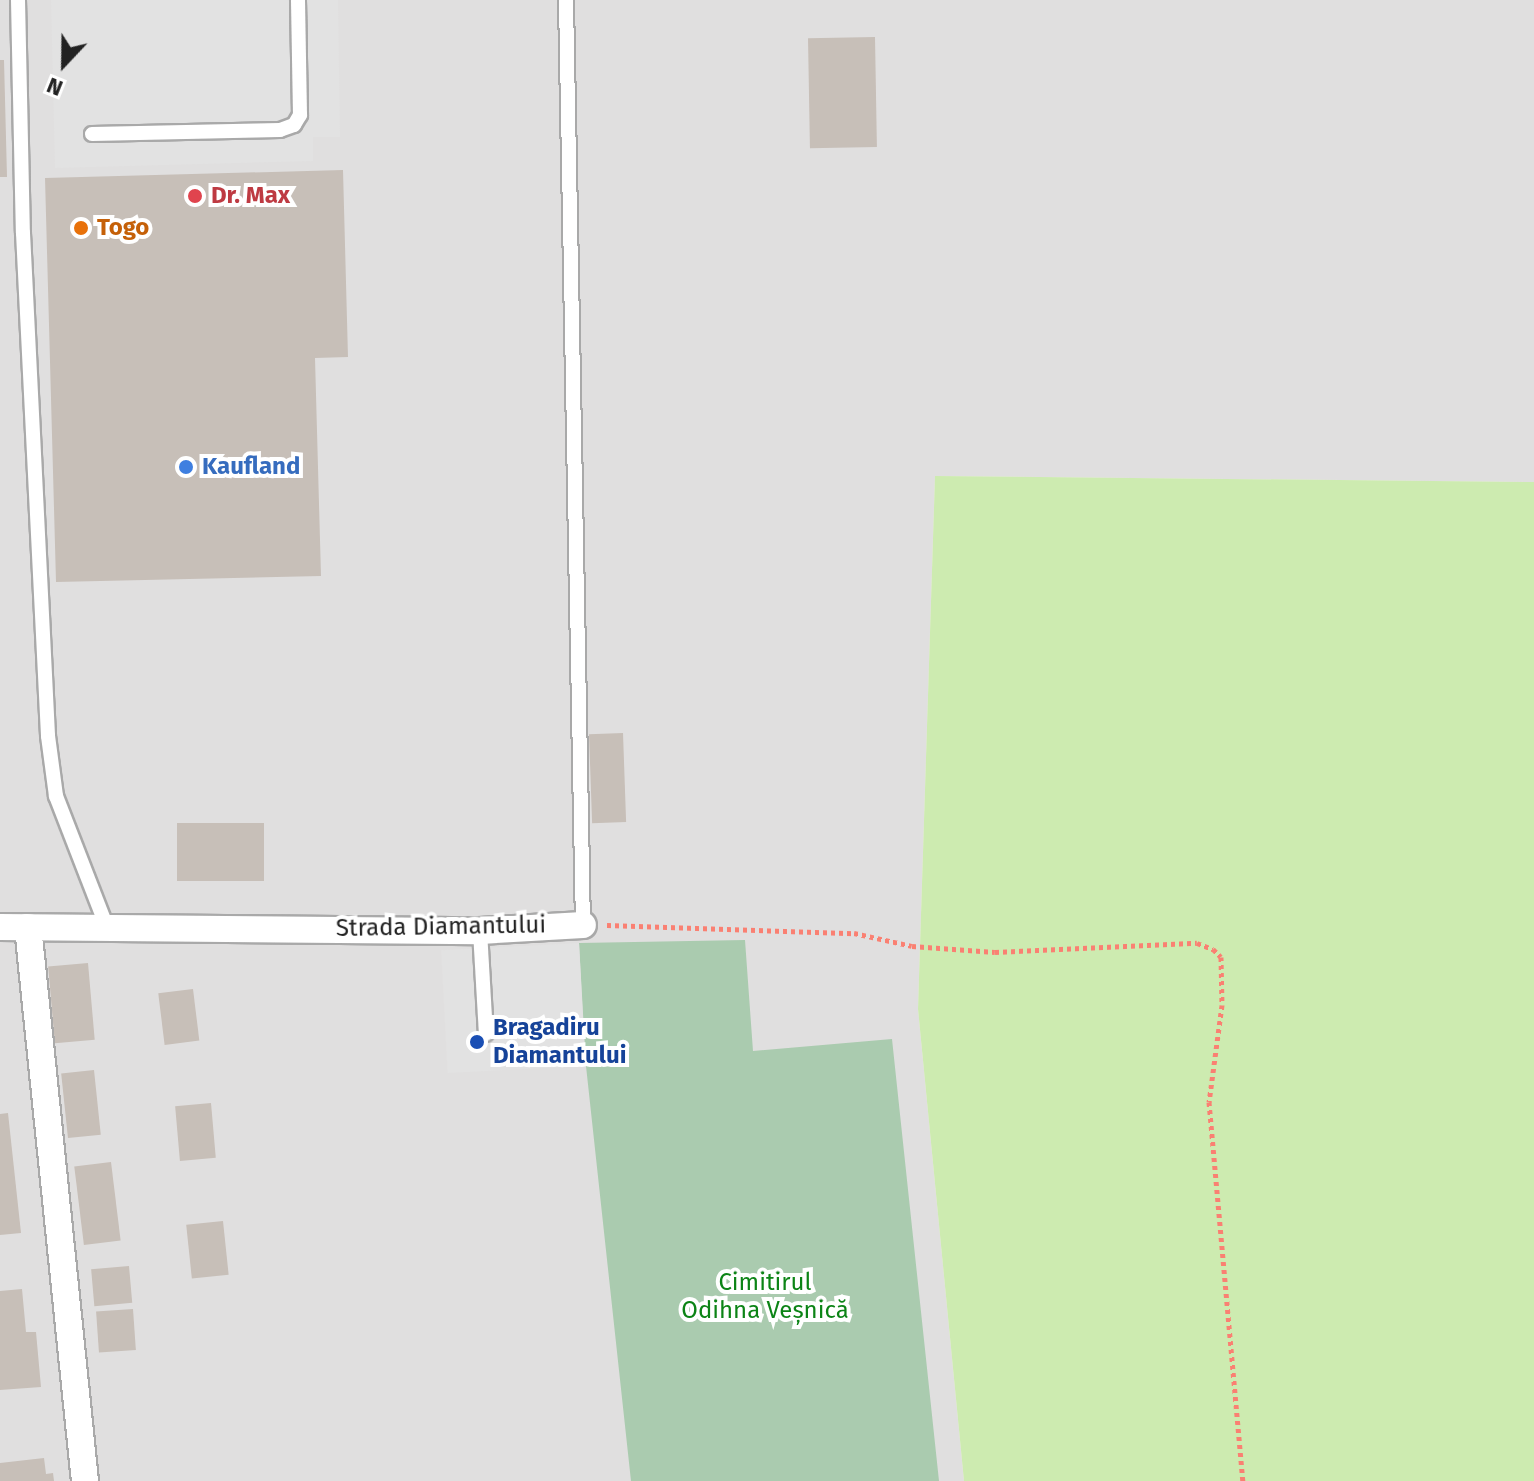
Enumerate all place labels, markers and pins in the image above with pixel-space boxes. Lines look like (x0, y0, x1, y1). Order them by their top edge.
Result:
place label: Dr. Max (211, 182, 290, 210)
marker: Dr. Max (186, 187, 204, 205)
place label: Togo (97, 214, 149, 242)
marker: Togo (72, 219, 90, 237)
place label: Kaufland (202, 453, 300, 481)
marker: Kaufland (177, 458, 195, 476)
place label: Bragadiru Diamantului (493, 1014, 626, 1070)
marker: Bragadiru Diamantului (468, 1033, 486, 1051)

